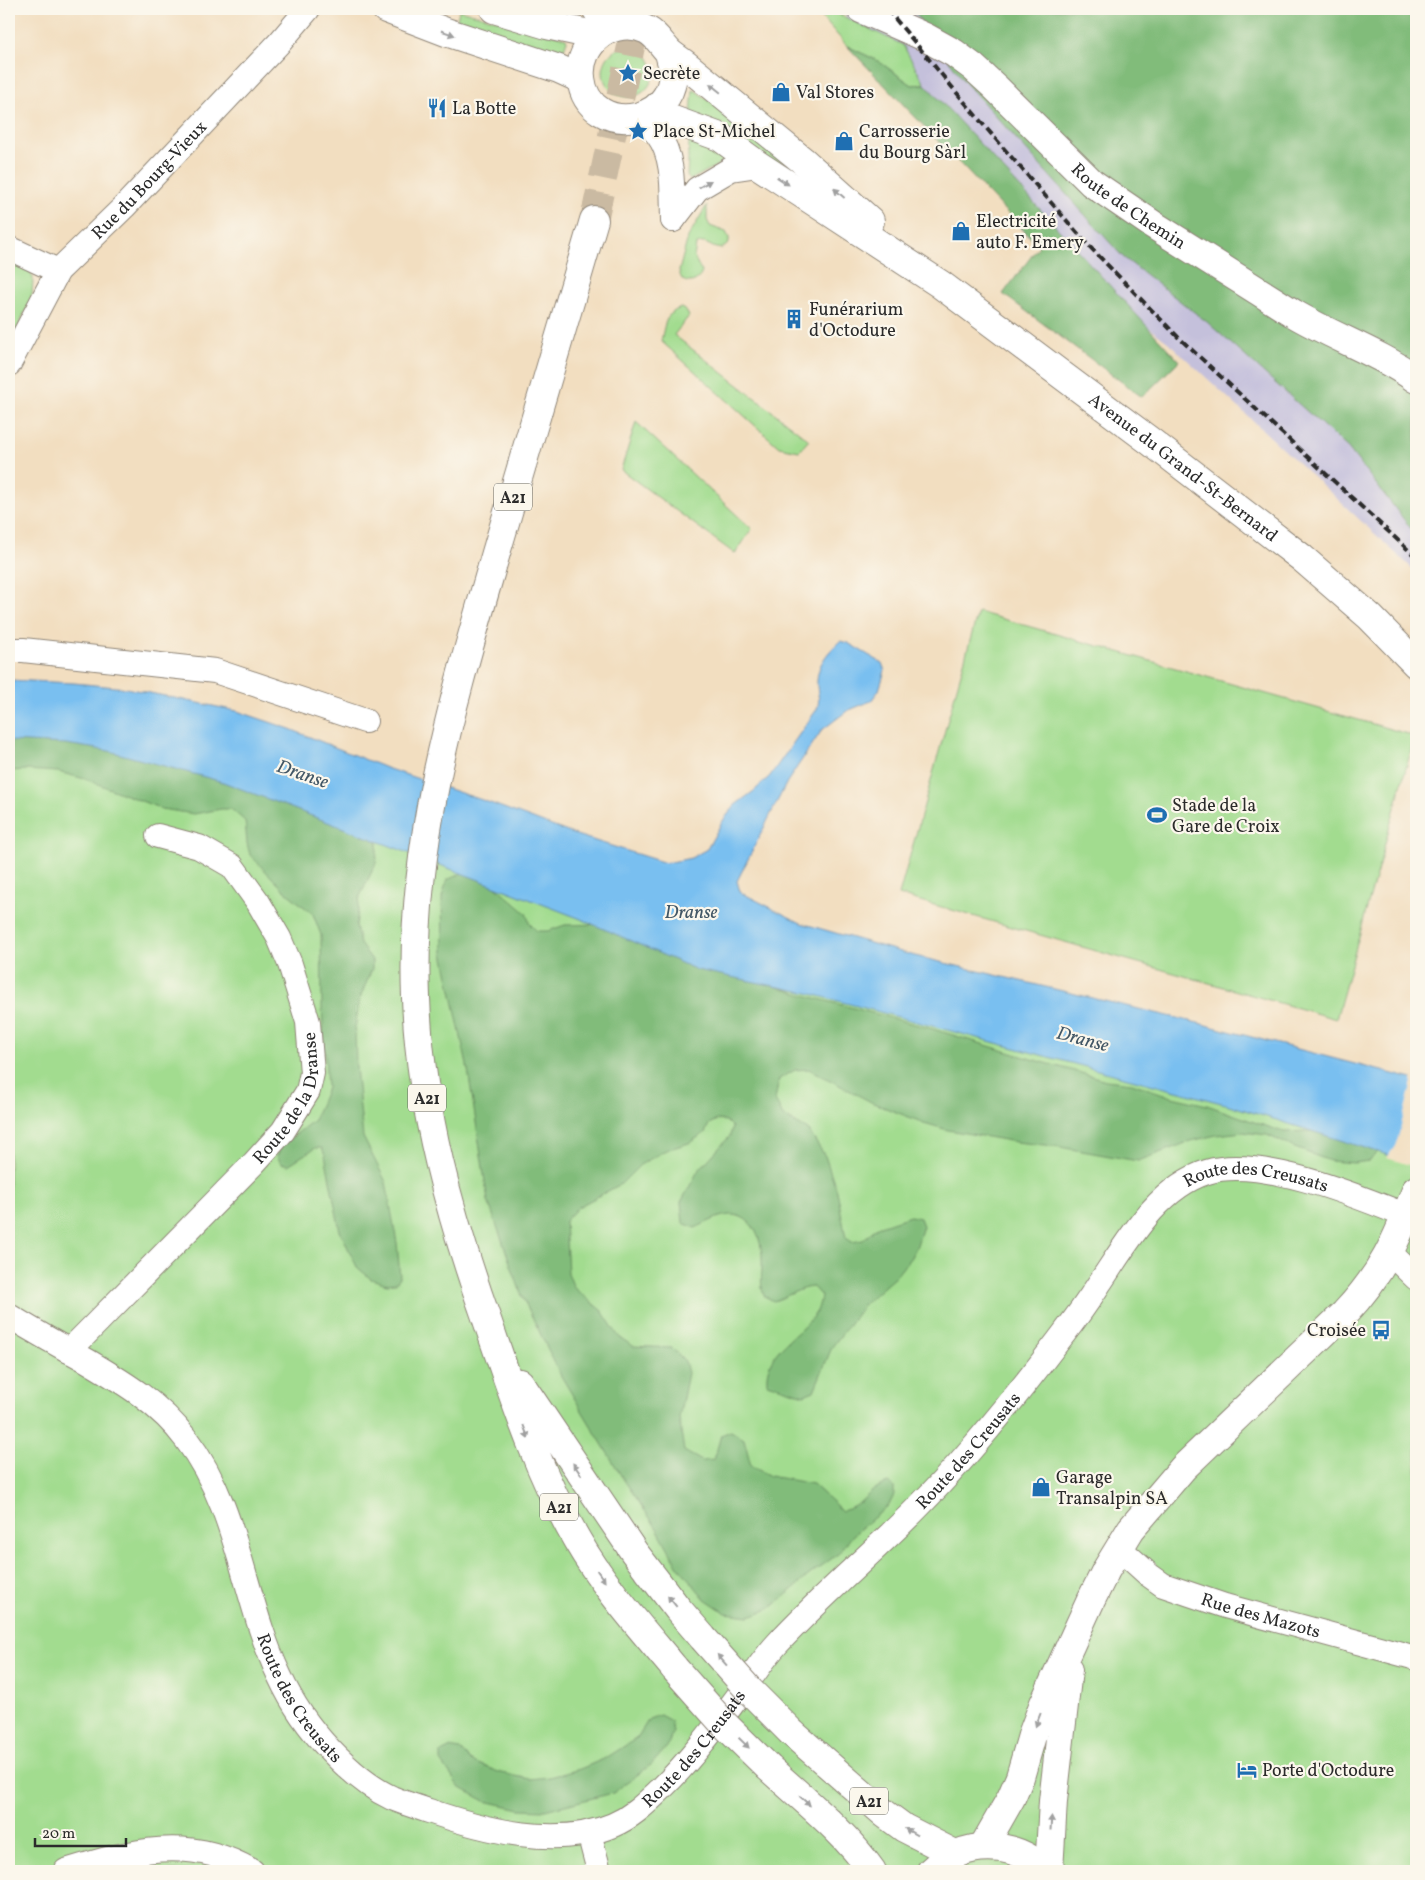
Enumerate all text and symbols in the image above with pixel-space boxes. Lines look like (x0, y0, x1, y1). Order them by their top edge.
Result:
one-way arrow (441, 29, 456, 37)
place icon: Secrète (617, 62, 639, 84)
place label: Secrète (643, 62, 700, 87)
shop icon: Val Stores (770, 81, 792, 103)
place label: Val Stores (796, 81, 874, 106)
one-way arrow (708, 83, 721, 94)
restaurant icon: La Botte (426, 97, 448, 119)
place label: La Botte (452, 97, 516, 122)
street label: Rue du Bourg-Vieux (87, 116, 213, 246)
place icon: Place St-Michel (627, 120, 649, 142)
place label: Place St-Michel (653, 120, 775, 145)
place label: Carrosserie du Bourg Sàrl (859, 120, 966, 166)
shop icon: Carrosserie du Bourg Sàrl (833, 130, 855, 152)
street label: Route de Chemin (1065, 158, 1190, 256)
one-way arrow (777, 176, 790, 186)
one-way arrow (698, 180, 713, 188)
one-way arrow (833, 187, 845, 199)
place label: Electricité auto F. Emery (976, 210, 1084, 256)
shop icon: Electricité auto F. Emery (950, 220, 972, 242)
place label: Funérarium d'Octodure (809, 298, 904, 344)
building icon: Funérarium d'Octodure (783, 308, 805, 330)
street label: Avenue du Grand-St-Bernard (1083, 388, 1282, 549)
road number: A21 (494, 484, 532, 511)
water label: Dranse (273, 754, 332, 796)
place label: Stade de la Gare de Croix (1172, 794, 1280, 840)
sports icon: Stade de la Gare de Croix (1146, 804, 1168, 826)
water label: Dranse (664, 900, 718, 926)
water label: Dranse (1053, 1021, 1112, 1059)
street label: Route de la Dranse (248, 1031, 326, 1170)
road number: A21 (408, 1084, 446, 1112)
street label: Route des Creusats (1179, 1157, 1331, 1200)
place label: Croisée (1307, 1319, 1366, 1344)
bus stop icon: Croisée (1370, 1319, 1392, 1341)
street label: Route des Creusats (911, 1388, 1028, 1516)
one-way arrow (523, 1425, 531, 1439)
one-way arrow (572, 1462, 582, 1475)
place label: Garage Transalpin SA (1056, 1466, 1168, 1512)
shop icon: Garage Transalpin SA (1030, 1476, 1052, 1498)
road number: A21 (540, 1494, 578, 1520)
one-way arrow (596, 1569, 606, 1582)
street label: Rue des Mazots (1197, 1588, 1323, 1645)
one-way arrow (666, 1595, 677, 1608)
street label: Route des Creusats (249, 1630, 347, 1769)
one-way arrow (717, 1654, 728, 1667)
street label: Route des Creusats (637, 1685, 753, 1814)
one-way arrow (1033, 1713, 1041, 1727)
one-way arrow (737, 1737, 749, 1749)
hotel icon: Porte d'Octodure (1236, 1759, 1258, 1781)
place label: Porte d'Octodure (1262, 1759, 1394, 1784)
road number: A21 (850, 1788, 888, 1814)
one-way arrow (799, 1795, 811, 1807)
one-way arrow (1047, 1814, 1055, 1830)
scale bar (35, 1815, 126, 1847)
text: 20 m (42, 1824, 75, 1845)
one-way arrow (905, 1827, 918, 1836)

